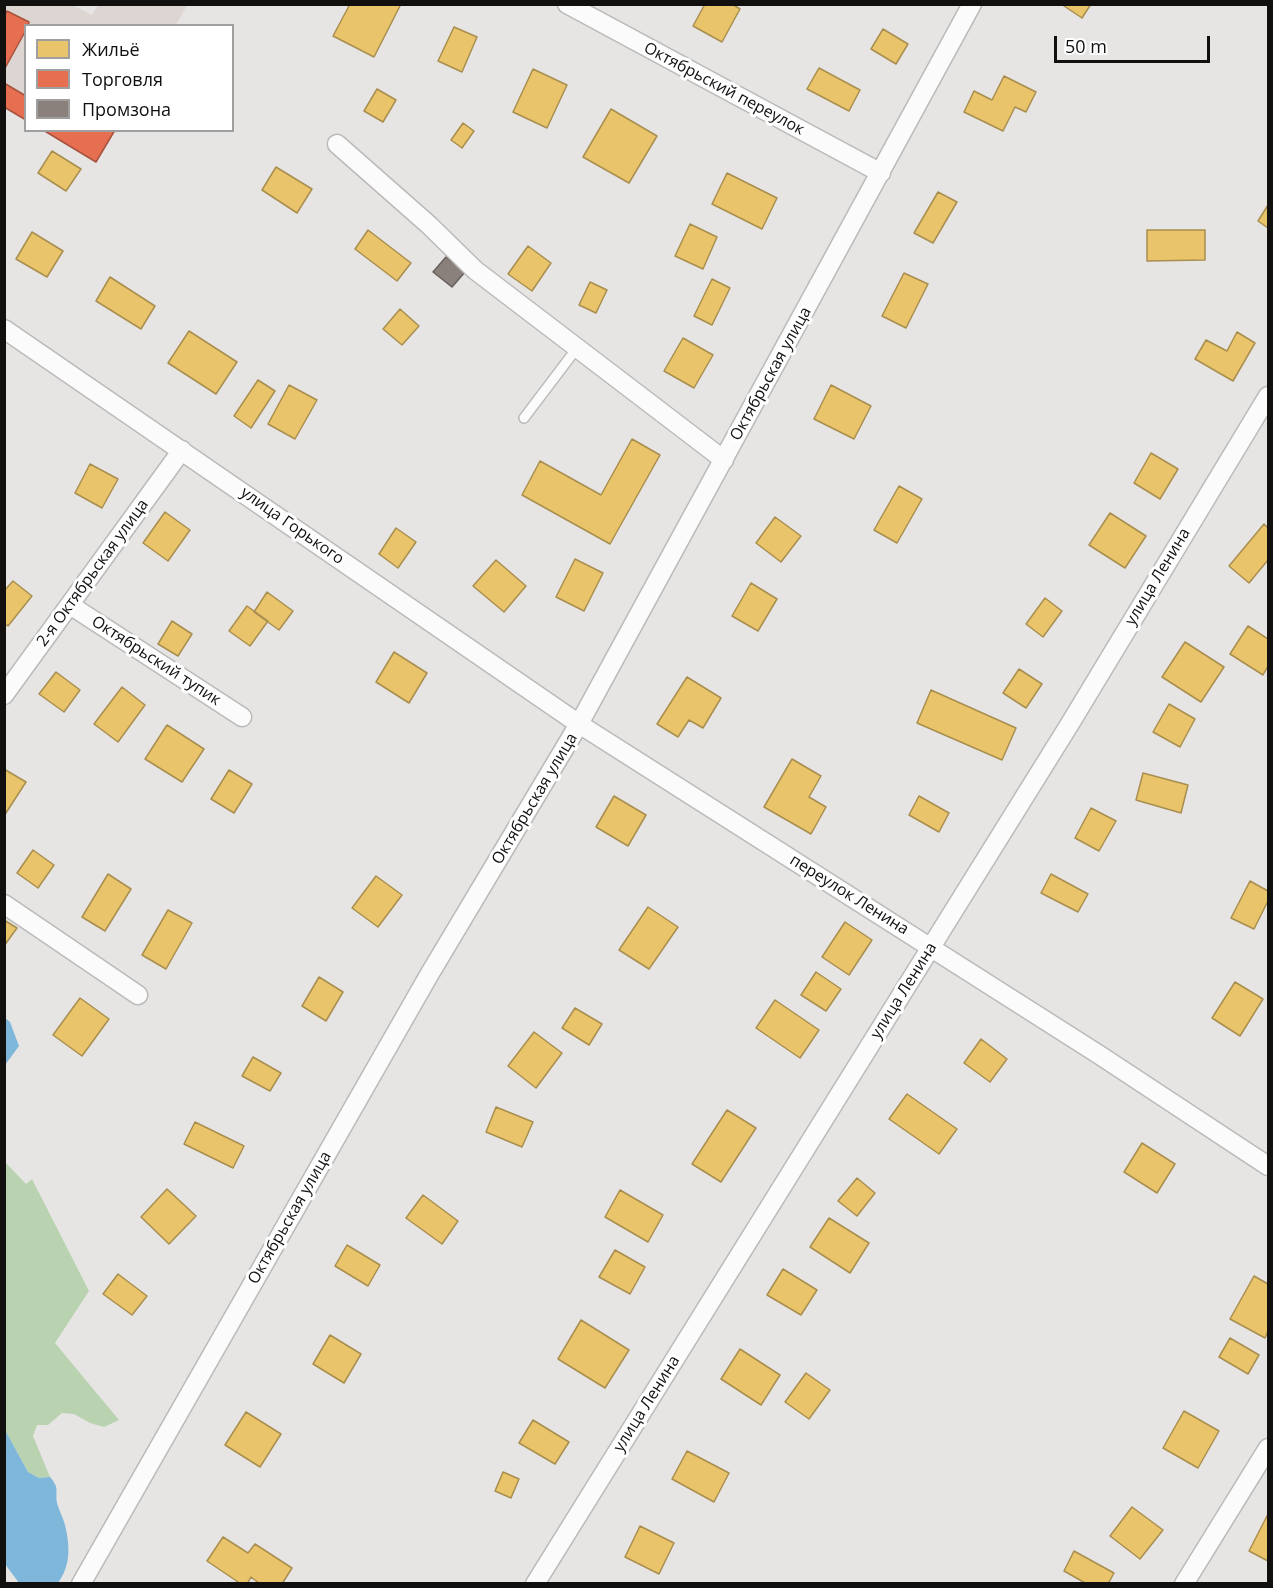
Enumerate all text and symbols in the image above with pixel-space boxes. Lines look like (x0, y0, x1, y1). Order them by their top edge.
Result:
legend (24, 24, 234, 132)
scale bar (1057, 24, 1213, 62)
text: 50 m (1065, 34, 1107, 58)
text: Жильё (82, 37, 140, 61)
street label: Октябрьский переулок (640, 39, 808, 139)
text: Торговля (82, 67, 163, 91)
text: Промзона (82, 97, 171, 121)
street label: Октябрьская улица (726, 304, 816, 444)
street label: улица Горького (237, 483, 347, 569)
street label: 2-я Октябрьская улица (33, 496, 153, 650)
street label: улица Ленина (1121, 525, 1195, 629)
street label: Октябрьский тупик (88, 612, 224, 710)
street label: Октябрьская улица (488, 730, 582, 868)
street label: переулок Ленина (786, 851, 912, 939)
street label: улица Ленина (867, 939, 941, 1043)
street label: Октябрьская улица (244, 1148, 336, 1288)
street label: улица Ленина (610, 1352, 684, 1456)

